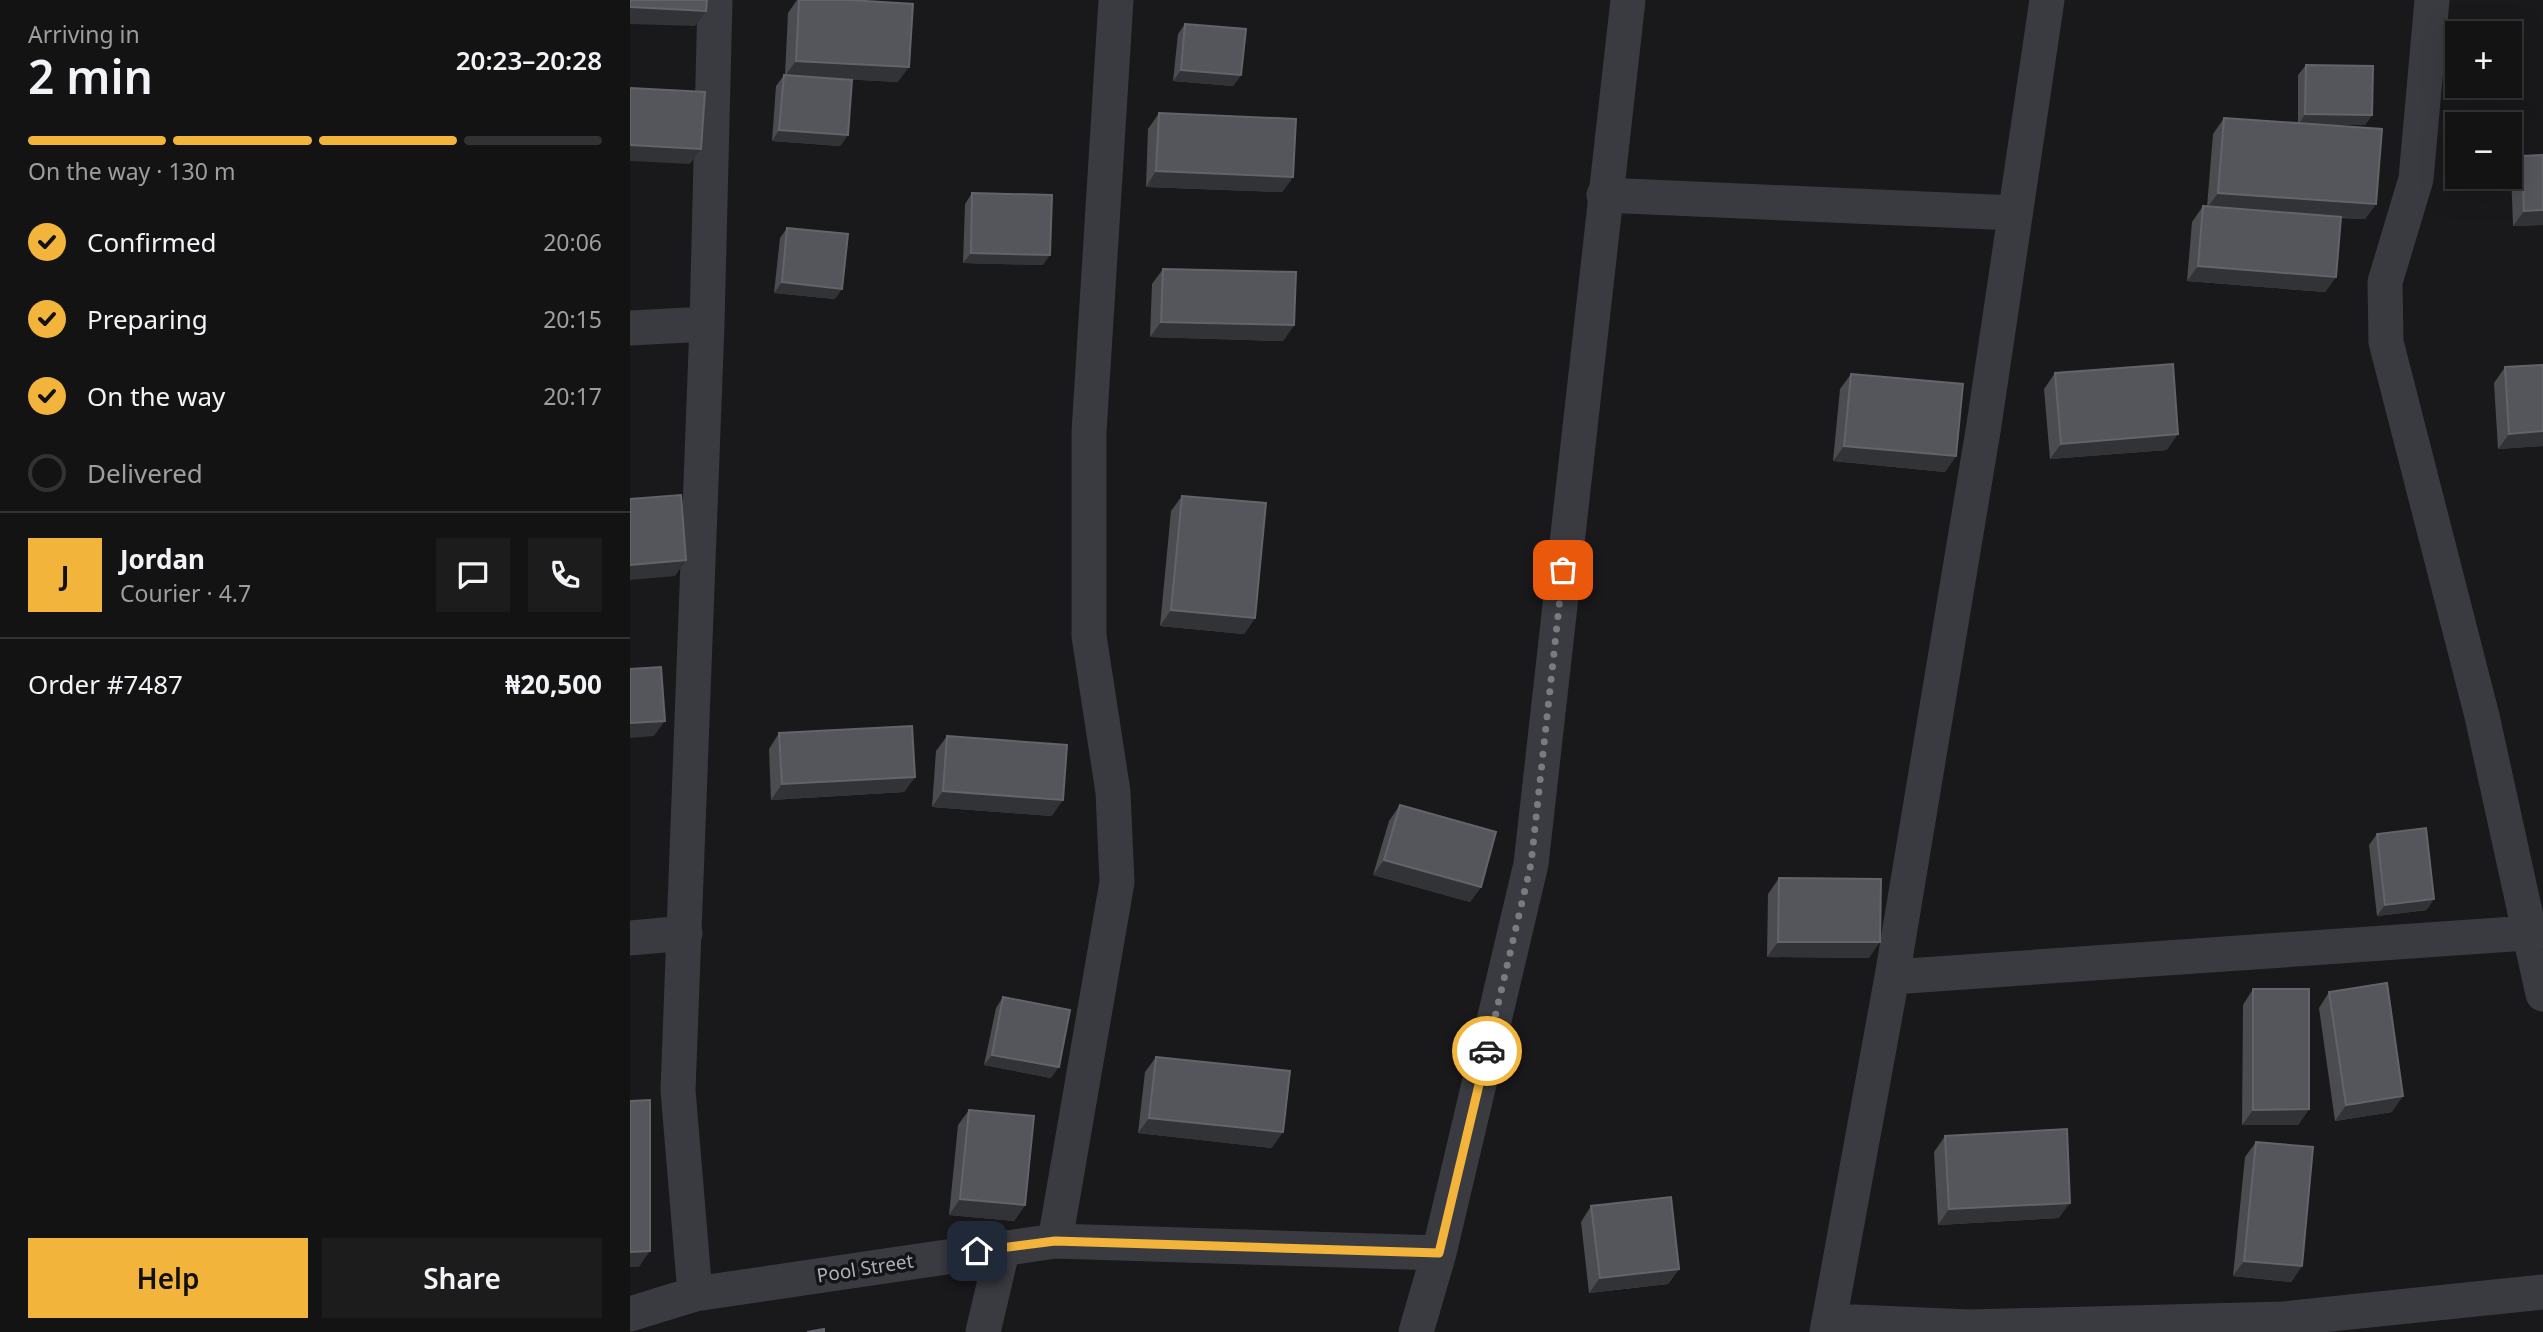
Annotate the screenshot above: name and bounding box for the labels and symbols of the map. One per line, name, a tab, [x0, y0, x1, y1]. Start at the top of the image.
pin	[1533, 540, 1593, 600]
courier	[1452, 1016, 1522, 1086]
pin	[947, 1221, 1007, 1281]
street label: Pool Street	[815, 1248, 915, 1288]

